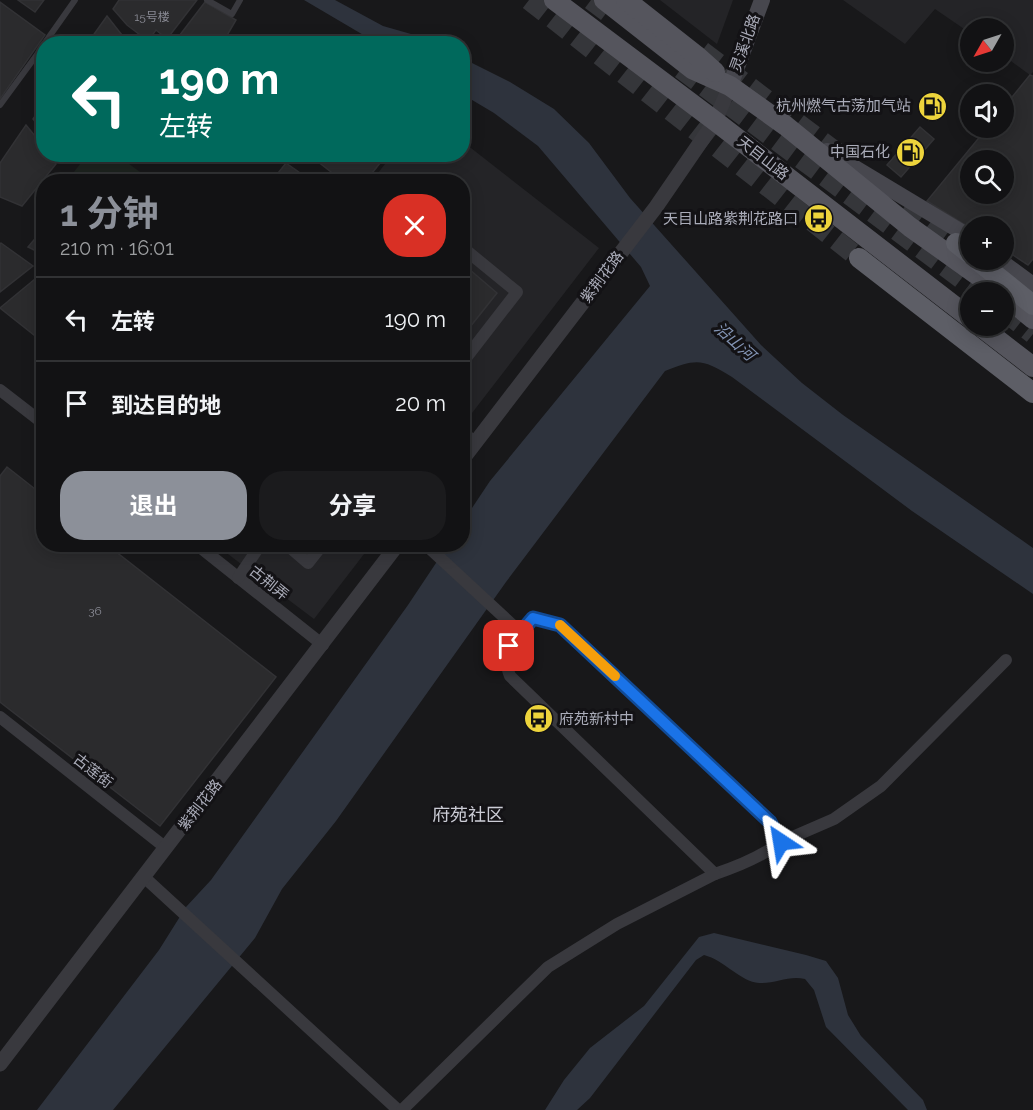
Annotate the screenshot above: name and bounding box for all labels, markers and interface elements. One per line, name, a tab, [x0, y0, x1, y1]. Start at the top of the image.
house number: 15号楼	[134, 10, 170, 24]
street label: 灵溪北路	[726, 12, 764, 74]
north arrow	[960, 18, 1014, 72]
map controls	[960, 18, 1014, 336]
text: 190 m	[159, 55, 279, 104]
icon: left	[60, 60, 138, 138]
button: sound	[960, 84, 1014, 138]
fuel station icon: 杭州燃气古荡加气站	[916, 90, 948, 122]
place label: 杭州燃气古荡加气站	[776, 97, 911, 115]
text: 左转	[159, 111, 213, 142]
street label: 天目山路	[734, 132, 792, 184]
fuel station icon: 中国石化	[895, 136, 927, 168]
place label: 中国石化	[830, 143, 890, 161]
button: search	[960, 150, 1014, 204]
text: 1 分钟	[60, 192, 158, 234]
button: close	[383, 194, 446, 257]
bus stop icon: 天目山路紫荆花路口	[803, 203, 835, 235]
place label: 天目山路紫荆花路口	[663, 210, 798, 228]
button: +	[960, 216, 1014, 270]
text: 210 m · 16:01	[60, 236, 174, 260]
street label: 紫荆花路	[577, 248, 627, 306]
button: −	[960, 282, 1014, 336]
icon: left	[60, 303, 93, 336]
text: 190 m	[384, 306, 446, 332]
text: 左转	[111, 308, 155, 334]
water label: 沿山河	[710, 318, 761, 366]
icon: arrive	[60, 387, 93, 420]
text: 20 m	[395, 390, 446, 416]
text: 到达目的地	[111, 392, 221, 418]
button: 退出	[60, 471, 247, 540]
button: 分享	[259, 471, 446, 540]
street label: 古荆弄	[246, 562, 292, 604]
house number: 36	[88, 604, 102, 618]
pin	[483, 620, 534, 671]
icon: arrive	[492, 629, 525, 662]
bus stop icon: 府苑新村中	[522, 703, 554, 735]
place label: 府苑新村中	[559, 710, 634, 728]
street label: 古莲街	[70, 750, 116, 792]
street label: 紫荆花路	[174, 776, 226, 834]
district label: 府苑社区	[432, 804, 504, 825]
position arrow	[749, 810, 813, 874]

